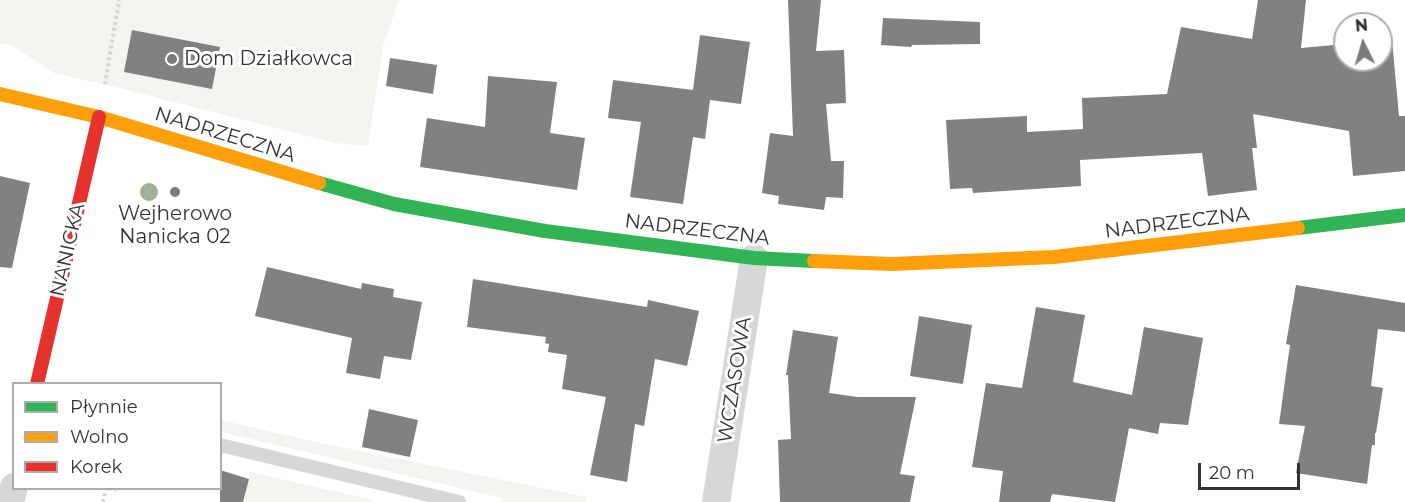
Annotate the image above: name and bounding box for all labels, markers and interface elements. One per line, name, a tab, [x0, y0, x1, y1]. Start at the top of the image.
north arrow	[1333, 12, 1393, 72]
text: N	[1354, 16, 1369, 36]
place label: Dom Działkowca	[184, 47, 353, 71]
marker: Dom Działkowca	[165, 52, 179, 66]
street label: NADRZECZNA	[152, 102, 298, 168]
marker: Wejherowo Nanicka 02	[168, 185, 182, 199]
street label: NANICKA	[46, 201, 90, 299]
place label: Wejherowo Nanicka 02	[118, 202, 232, 249]
street label: NADRZECZNA	[1103, 202, 1251, 244]
street label: NADRZECZNA	[623, 209, 771, 251]
street label: WCZASOWA	[713, 315, 757, 445]
legend	[12, 382, 222, 490]
text: Płynnie	[70, 396, 138, 418]
text: Wolno	[70, 426, 129, 448]
scale bar	[1201, 451, 1303, 489]
text: Korek	[70, 456, 122, 478]
text: 20 m	[1209, 462, 1255, 484]

